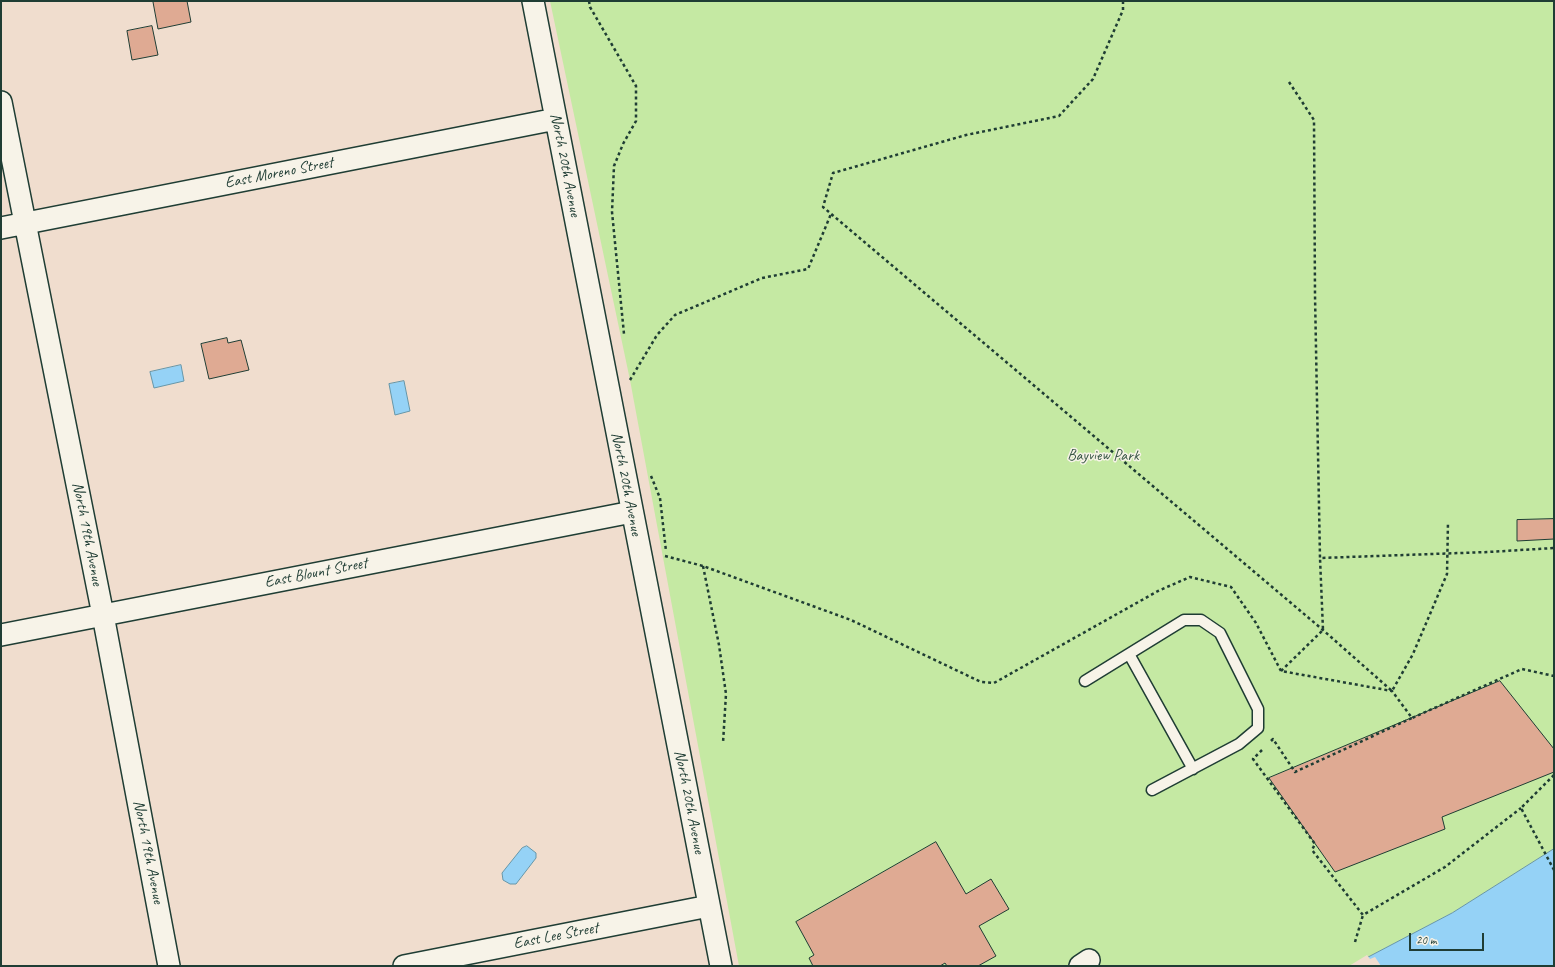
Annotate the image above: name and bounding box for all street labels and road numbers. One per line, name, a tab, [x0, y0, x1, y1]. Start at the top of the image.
street label: North 20th Avenue	[546, 112, 584, 218]
street label: East Moreno Street	[223, 153, 335, 193]
street label: North 20th Avenue	[607, 431, 645, 537]
street label: North 19th Avenue	[68, 481, 106, 587]
street label: East Blount Street	[263, 554, 369, 592]
street label: North 20th Avenue	[670, 749, 708, 855]
street label: North 19th Avenue	[129, 799, 167, 905]
street label: East Lee Street	[512, 918, 600, 954]

